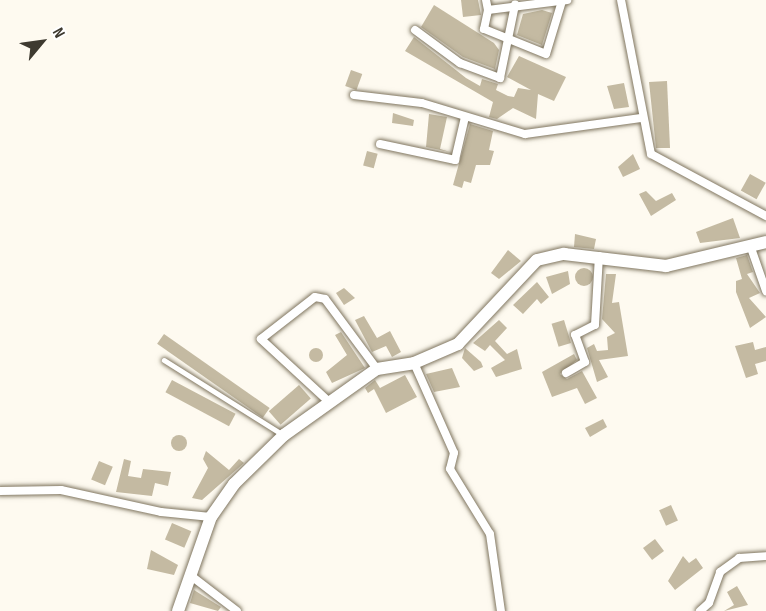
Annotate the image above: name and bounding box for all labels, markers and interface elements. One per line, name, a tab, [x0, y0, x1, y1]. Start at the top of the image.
north arrow	[12, 12, 72, 72]
text: N	[48, 25, 69, 41]

